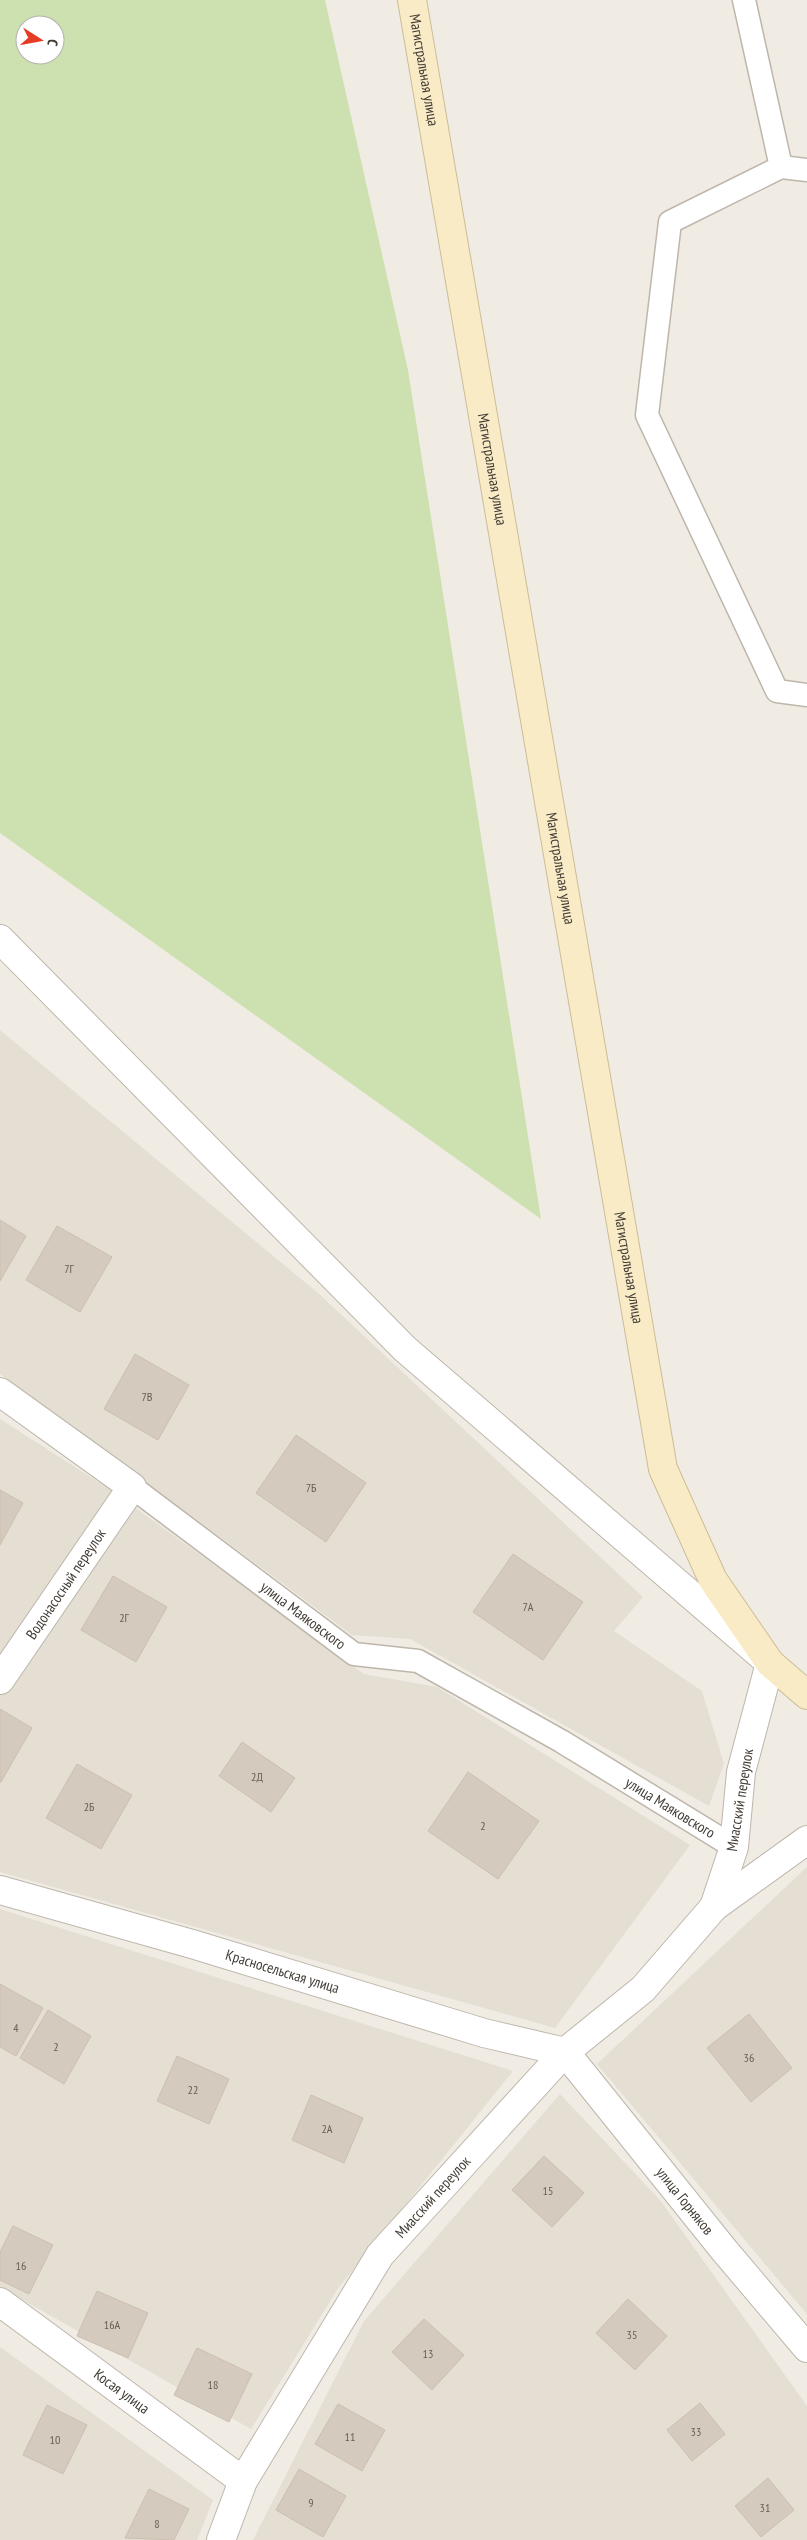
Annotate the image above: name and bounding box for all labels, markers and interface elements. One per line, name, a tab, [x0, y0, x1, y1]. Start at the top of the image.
street label: Магистральная улица	[406, 13, 443, 127]
north arrow	[15, 15, 65, 65]
text: С	[43, 38, 62, 48]
street label: Магистральная улица	[474, 412, 512, 527]
street label: Магистральная улица	[542, 811, 580, 926]
street label: Магистральная улица	[610, 1210, 648, 1325]
house number: 7Г	[64, 1261, 75, 1276]
house number: 7В	[141, 1389, 153, 1404]
house number: 7Б	[306, 1480, 316, 1495]
street label: Водонасосный переулок	[22, 1525, 110, 1643]
street label: улица Маяковского	[257, 1577, 350, 1653]
house number: 7А	[522, 1599, 534, 1614]
house number: 2Г	[119, 1610, 130, 1625]
street label: Миасский переулок	[722, 1747, 757, 1853]
house number: 2Д	[251, 1769, 263, 1784]
street label: улица Маяковского	[622, 1773, 719, 1842]
house number: 2Б	[84, 1799, 94, 1814]
house number: 2	[480, 1818, 486, 1833]
street label: Красносельская улица	[223, 1945, 342, 1997]
house number: 4	[13, 2020, 19, 2035]
house number: 2	[53, 2039, 59, 2054]
house number: 36	[744, 2050, 754, 2065]
house number: 22	[188, 2082, 198, 2097]
house number: 2А	[321, 2121, 333, 2136]
street label: Миасский переулок	[391, 2152, 475, 2242]
street label: улица Горняков	[652, 2163, 718, 2238]
house number: 15	[543, 2183, 553, 2198]
house number: 16	[16, 2258, 26, 2273]
house number: 16А	[104, 2317, 121, 2332]
house number: 35	[627, 2327, 637, 2342]
house number: 13	[423, 2346, 433, 2361]
street label: Косая улица	[90, 2364, 153, 2418]
house number: 18	[208, 2377, 218, 2392]
house number: 33	[691, 2424, 701, 2439]
house number: 11	[345, 2429, 355, 2444]
house number: 10	[50, 2432, 60, 2447]
house number: 9	[308, 2495, 314, 2510]
house number: 31	[760, 2500, 770, 2515]
house number: 8	[154, 2516, 160, 2531]

